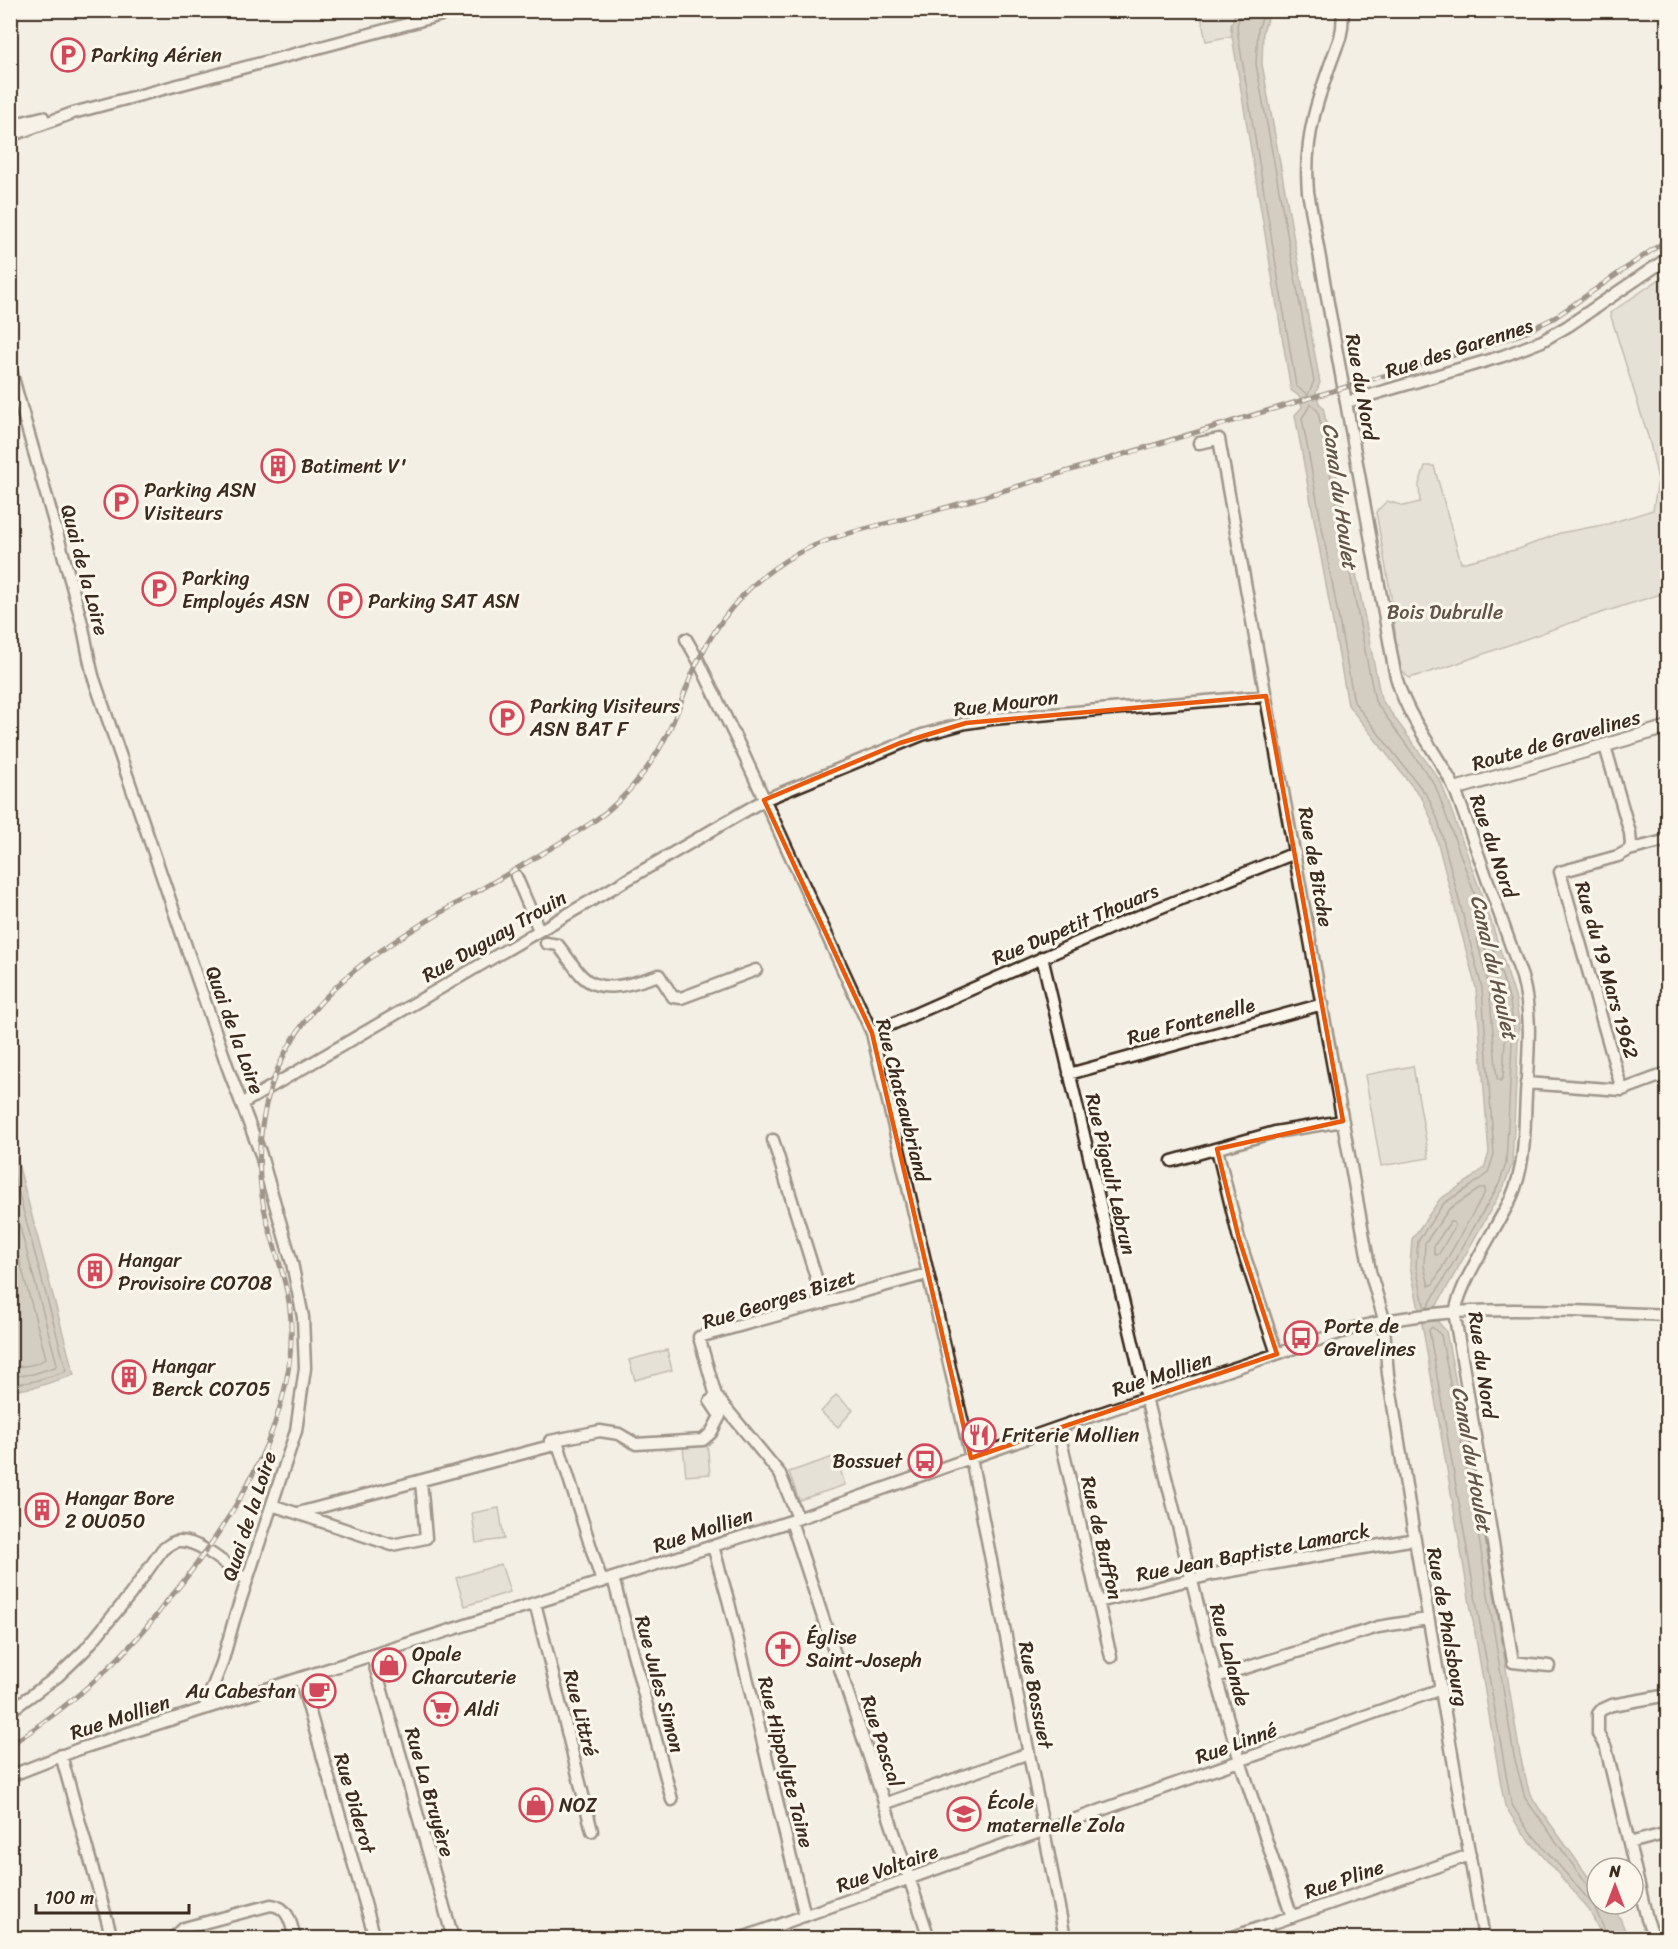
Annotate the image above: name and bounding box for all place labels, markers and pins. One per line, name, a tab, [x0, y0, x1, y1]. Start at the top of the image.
parking icon: Parking Aérien	[50, 37, 86, 73]
place label: Parking Aérien	[91, 38, 222, 73]
building icon: Batiment V'	[260, 448, 296, 484]
place label: Batiment V'	[301, 449, 407, 484]
place label: Parking ASN Visiteurs	[144, 473, 256, 531]
parking icon: Parking ASN Visiteurs	[103, 484, 139, 520]
place label: Parking Employés ASN	[182, 561, 310, 619]
parking icon: Parking Employés ASN	[141, 571, 177, 607]
parking icon: Parking SAT ASN	[327, 583, 363, 619]
place label: Parking SAT ASN	[368, 584, 520, 619]
place label: Parking Visiteurs ASN BAT F	[529, 689, 681, 747]
parking icon: Parking Visiteurs ASN BAT F	[489, 700, 525, 736]
place label: Hangar Provisoire CO708	[118, 1243, 272, 1301]
building icon: Hangar Provisoire CO708	[77, 1253, 113, 1289]
place label: Porte de Gravelines	[1324, 1309, 1417, 1367]
bus stop icon: Porte de Gravelines	[1283, 1320, 1319, 1356]
place label: Hangar Berck CO705	[152, 1349, 271, 1407]
building icon: Hangar Berck CO705	[111, 1359, 147, 1395]
restaurant icon: Friterie Mollien	[961, 1417, 997, 1453]
place label: Friterie Mollien	[1002, 1418, 1140, 1453]
bus stop icon: Bossuet	[907, 1443, 943, 1479]
place label: Bossuet	[832, 1444, 903, 1479]
place label: Hangar Bore 2 OU050	[65, 1481, 175, 1539]
building icon: Hangar Bore 2 OU050	[24, 1492, 60, 1528]
place label: Église Saint-Joseph	[806, 1620, 922, 1678]
church icon: Église Saint-Joseph	[765, 1631, 801, 1667]
place label: Opale Charcuterie	[412, 1637, 516, 1695]
shop icon: Opale Charcuterie	[371, 1647, 407, 1683]
cafe icon: Au Cabestan	[301, 1673, 337, 1709]
place label: Au Cabestan	[185, 1674, 296, 1709]
supermarket icon: Aldi	[423, 1691, 459, 1727]
place label: Aldi	[463, 1692, 500, 1727]
place label: École maternelle Zola	[987, 1785, 1125, 1843]
shop icon: NOZ	[518, 1787, 554, 1823]
place label: NOZ	[559, 1788, 598, 1823]
school or university icon: École maternelle Zola	[946, 1796, 982, 1832]

